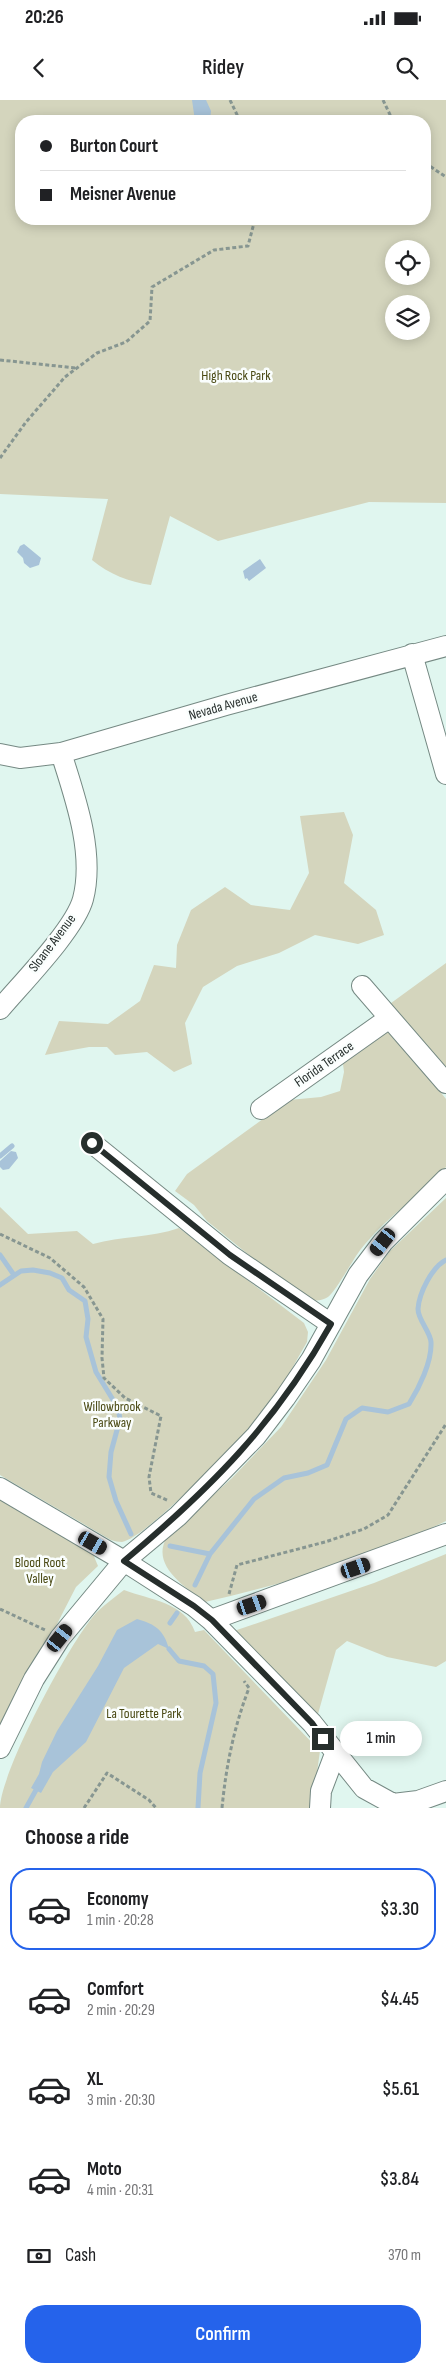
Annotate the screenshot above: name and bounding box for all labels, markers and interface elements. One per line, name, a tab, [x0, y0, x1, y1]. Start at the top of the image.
text: 20:26	[25, 6, 64, 29]
icon: back	[25, 54, 53, 82]
text: Ridey	[202, 54, 244, 81]
icon: search	[393, 54, 421, 82]
text: Burton Court	[70, 135, 158, 158]
text: Meisner Avenue	[70, 183, 176, 206]
map controls	[385, 240, 430, 340]
button: locate	[385, 240, 430, 285]
button: layers	[385, 295, 430, 340]
park label: High Rock Park	[201, 367, 271, 384]
street label: Nevada Avenue	[187, 688, 259, 724]
street label: Sloane Avenue	[25, 911, 79, 975]
street label: Florida Terrace	[291, 1037, 357, 1091]
route start	[81, 1132, 103, 1154]
car	[367, 1226, 398, 1258]
park label: Willowbrook Parkway	[83, 1398, 141, 1431]
car	[76, 1529, 109, 1557]
park label: Blood Root Valley	[15, 1554, 65, 1587]
car	[339, 1556, 372, 1580]
car	[235, 1593, 268, 1617]
car	[44, 1622, 75, 1654]
park label: La Tourette Park	[106, 1705, 182, 1722]
callout: 1 min	[340, 1722, 423, 1756]
route end	[312, 1728, 334, 1750]
text: 1 min	[366, 1729, 396, 1748]
text: Choose a ride	[25, 1824, 129, 1851]
icon: car	[27, 1887, 72, 1932]
text: Economy	[87, 1888, 149, 1911]
text: $3.30	[380, 1898, 419, 1921]
text: 1 min · 20:28	[87, 1911, 154, 1930]
icon: car	[27, 1977, 72, 2022]
text: Comfort	[87, 1978, 144, 2001]
text: $4.45	[380, 1988, 419, 2011]
text: 2 min · 20:29	[87, 2001, 155, 2020]
icon: car	[27, 2067, 72, 2112]
text: XL	[87, 2068, 103, 2091]
text: $5.61	[382, 2078, 419, 2101]
text: 3 min · 20:30	[87, 2091, 155, 2110]
icon: car	[27, 2157, 72, 2202]
text: Moto	[87, 2158, 122, 2181]
text: $3.84	[380, 2168, 419, 2191]
text: 4 min · 20:31	[87, 2181, 153, 2200]
icon: cash	[25, 2242, 53, 2270]
text: Cash	[65, 2244, 96, 2267]
text: 370 m	[388, 2246, 421, 2265]
button: Confirm	[25, 2305, 421, 2363]

